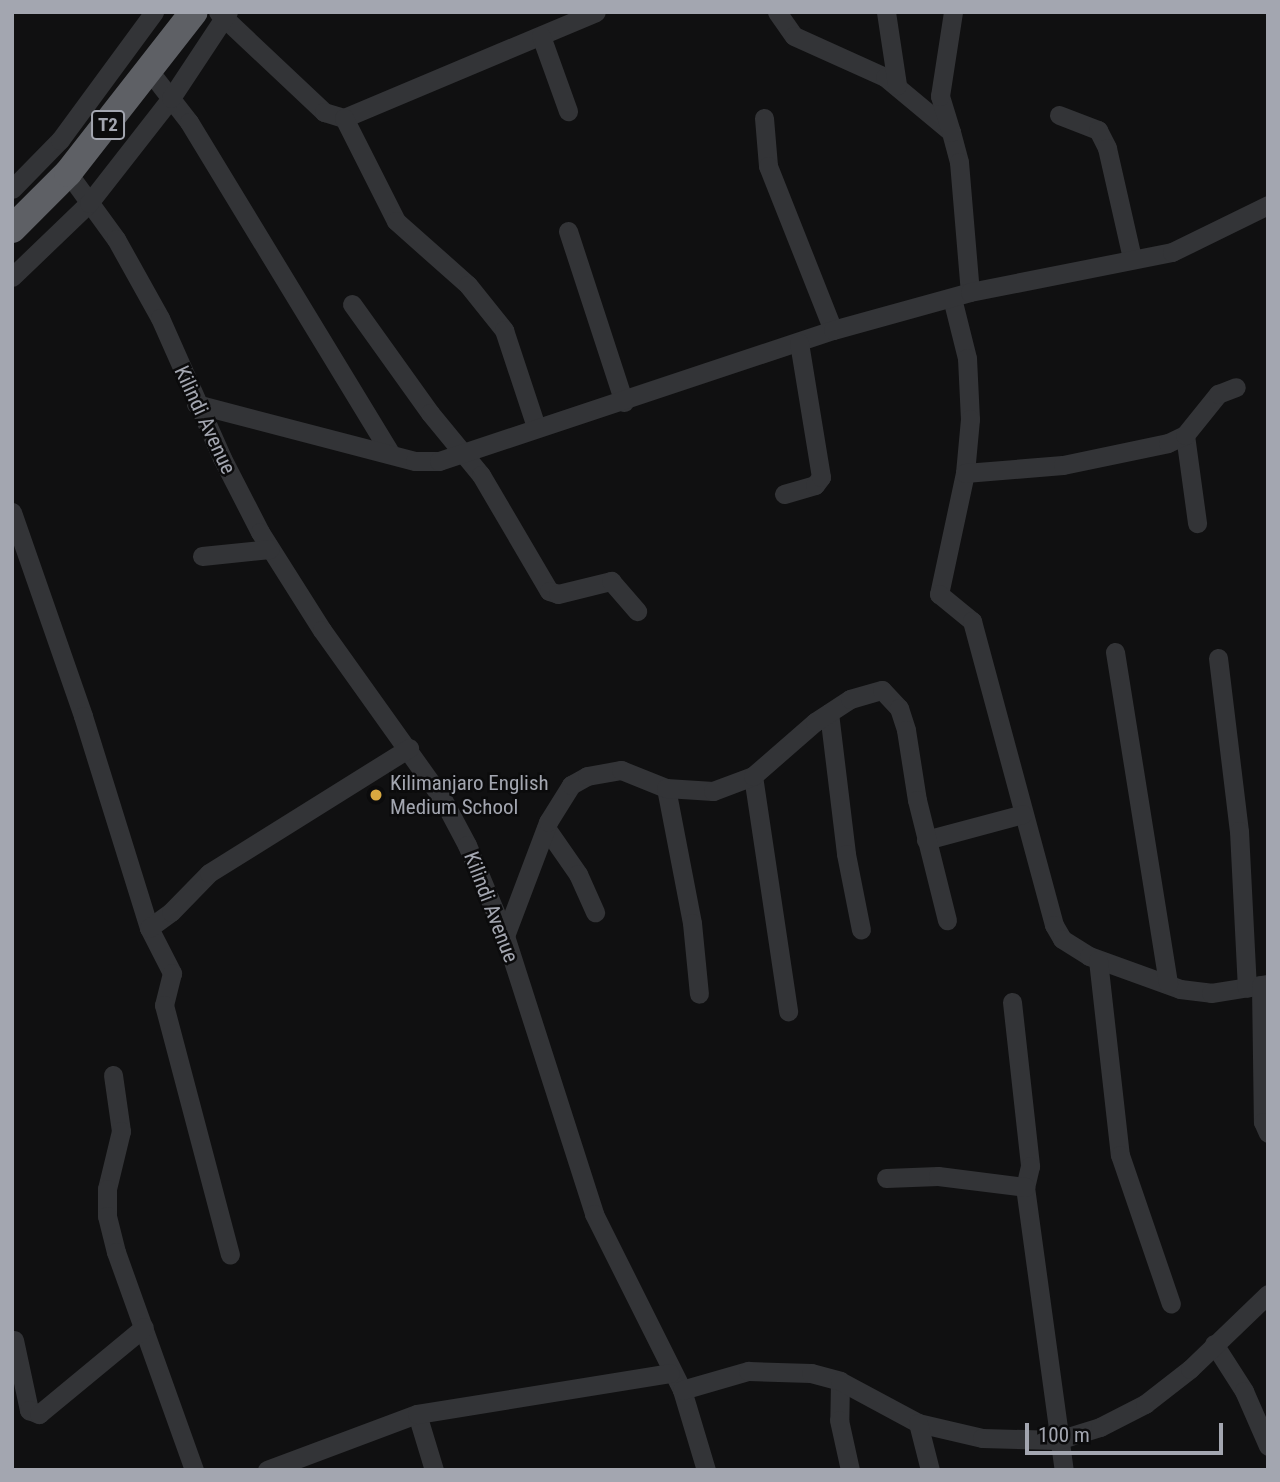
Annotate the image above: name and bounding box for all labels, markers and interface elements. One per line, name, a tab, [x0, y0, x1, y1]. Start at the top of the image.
road number: T2	[90, 110, 126, 140]
street label: Kilindi Avenue	[169, 362, 241, 478]
place label: Kilimanjaro English Medium School	[390, 770, 549, 820]
marker: Kilimanjaro English Medium School	[368, 787, 384, 803]
street label: Kilindi Avenue	[458, 848, 524, 966]
scale bar	[1028, 1408, 1226, 1452]
text: 100 m	[1038, 1423, 1090, 1447]

